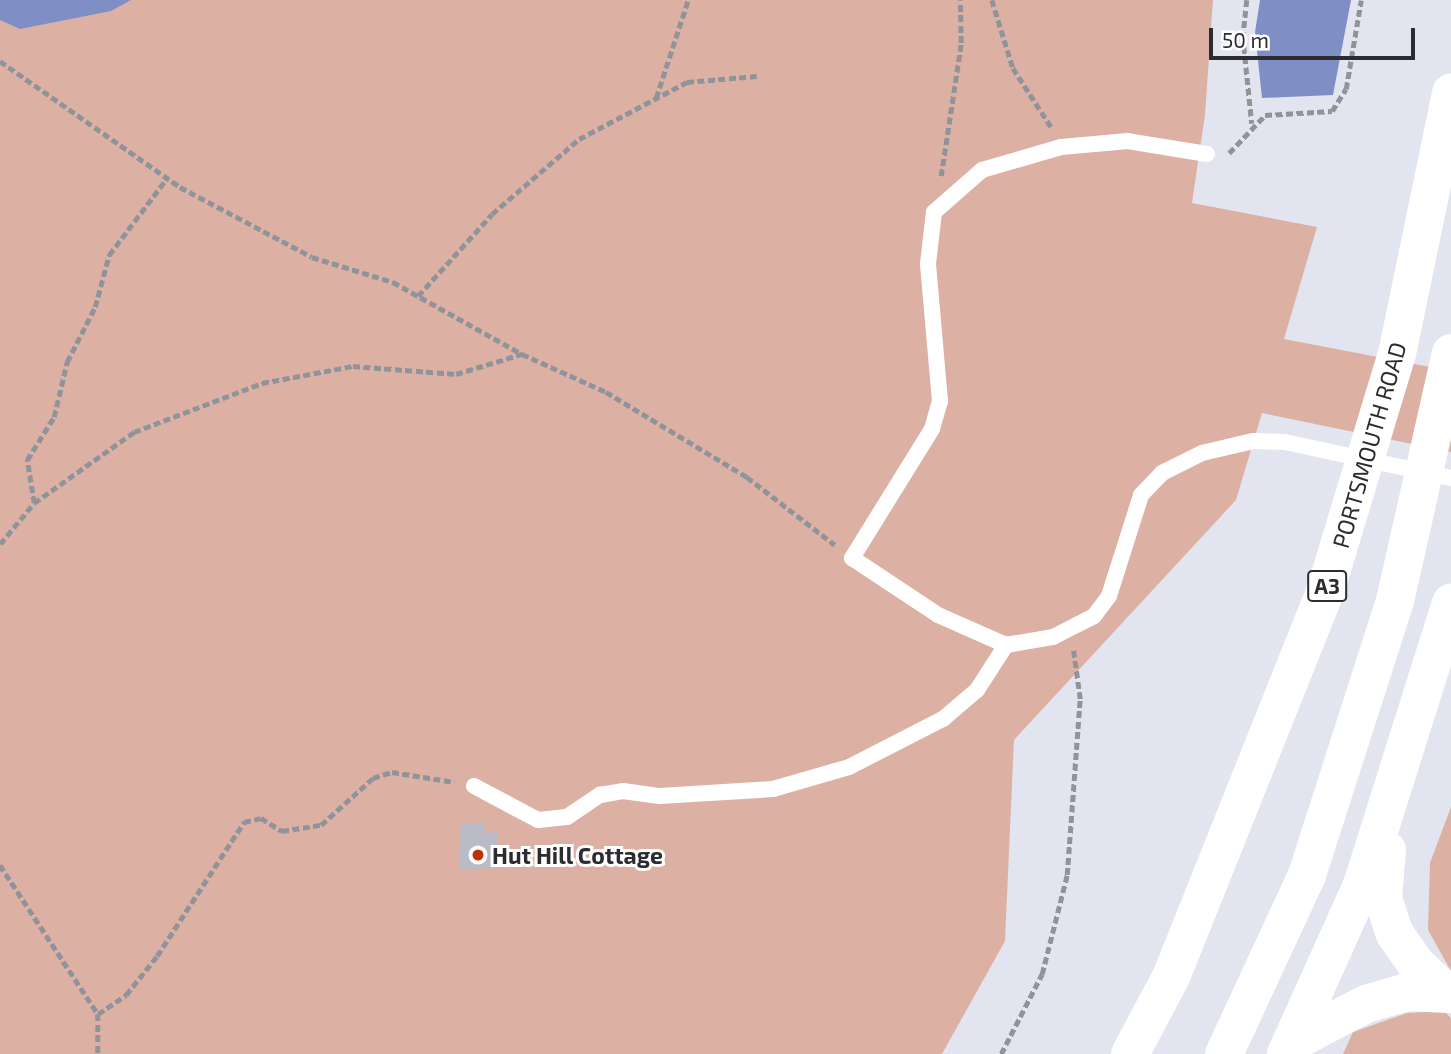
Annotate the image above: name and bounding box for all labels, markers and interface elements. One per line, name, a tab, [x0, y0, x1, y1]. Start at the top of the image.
scale bar	[1213, 14, 1420, 58]
text: 50 m	[1222, 27, 1269, 52]
street label: PORTSMOUTH ROAD	[1326, 339, 1412, 551]
road number: A3	[1306, 568, 1348, 604]
place label: Hut Hill Cottage	[492, 841, 663, 869]
marker: Hut Hill Cottage	[470, 847, 486, 863]

